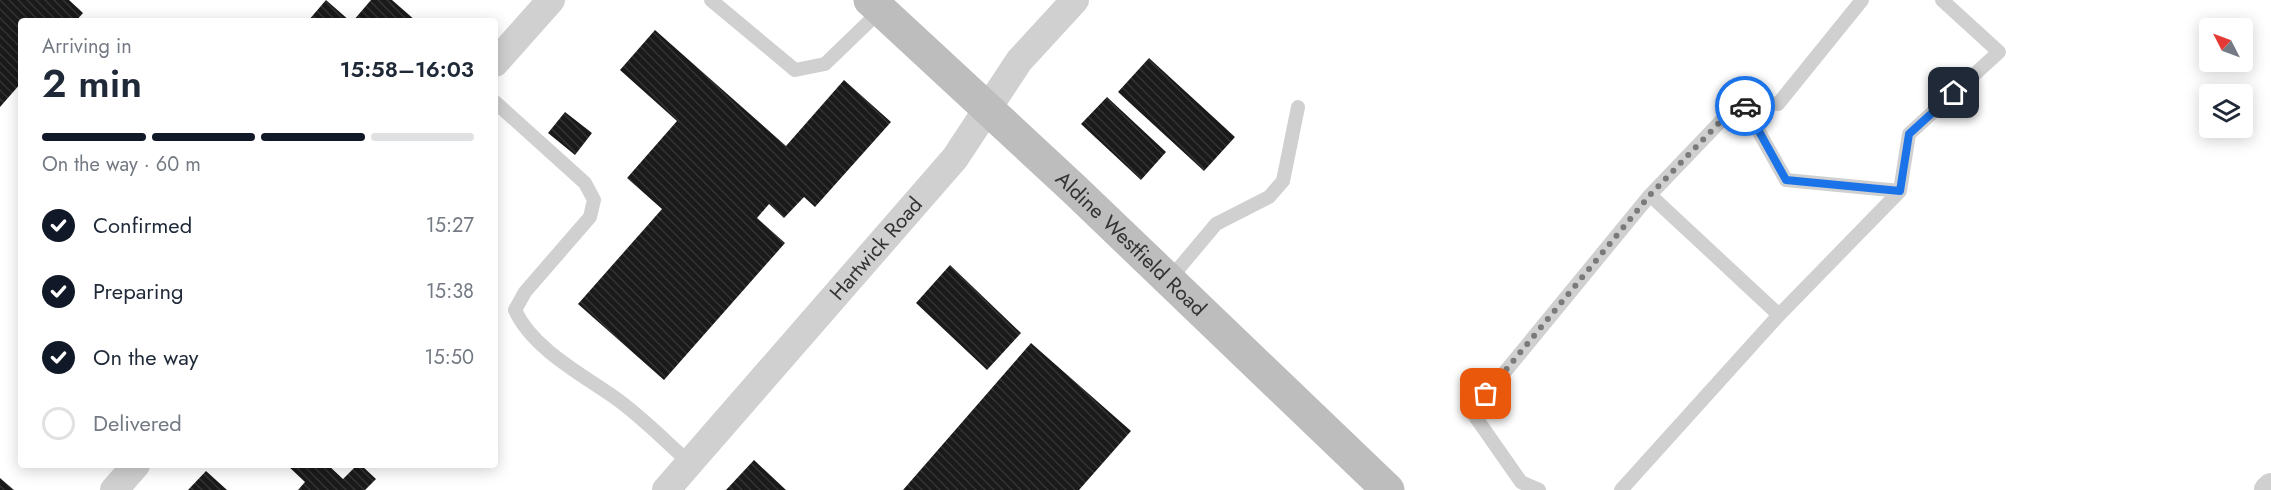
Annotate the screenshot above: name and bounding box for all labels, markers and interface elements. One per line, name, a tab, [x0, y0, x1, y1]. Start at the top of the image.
north arrow	[2199, 18, 2253, 72]
map controls	[2199, 18, 2253, 138]
text: Arriving in	[42, 32, 132, 61]
text: 15:58–16:03	[340, 53, 474, 85]
text: 2 min	[42, 55, 142, 112]
pin	[1928, 67, 1979, 118]
courier	[1715, 76, 1775, 136]
icon: home	[1937, 76, 1970, 109]
button: layers	[2199, 84, 2253, 138]
icon: car	[1729, 90, 1762, 123]
text: On the way · 60 m	[42, 150, 201, 179]
street label: Aldine Westfield Road	[1049, 164, 1213, 323]
street label: Hartwick Road	[823, 190, 929, 307]
icon: check	[42, 209, 75, 242]
text: Confirmed	[93, 209, 192, 241]
text: 15:27	[426, 211, 474, 240]
icon: check	[42, 275, 75, 308]
text: Preparing	[93, 275, 184, 307]
text: 15:38	[426, 277, 474, 306]
icon: check	[42, 341, 75, 374]
text: On the way	[93, 341, 198, 373]
text: 15:50	[424, 343, 474, 372]
pin	[1460, 368, 1511, 419]
icon: bag	[1469, 377, 1502, 410]
text: Delivered	[93, 407, 182, 439]

